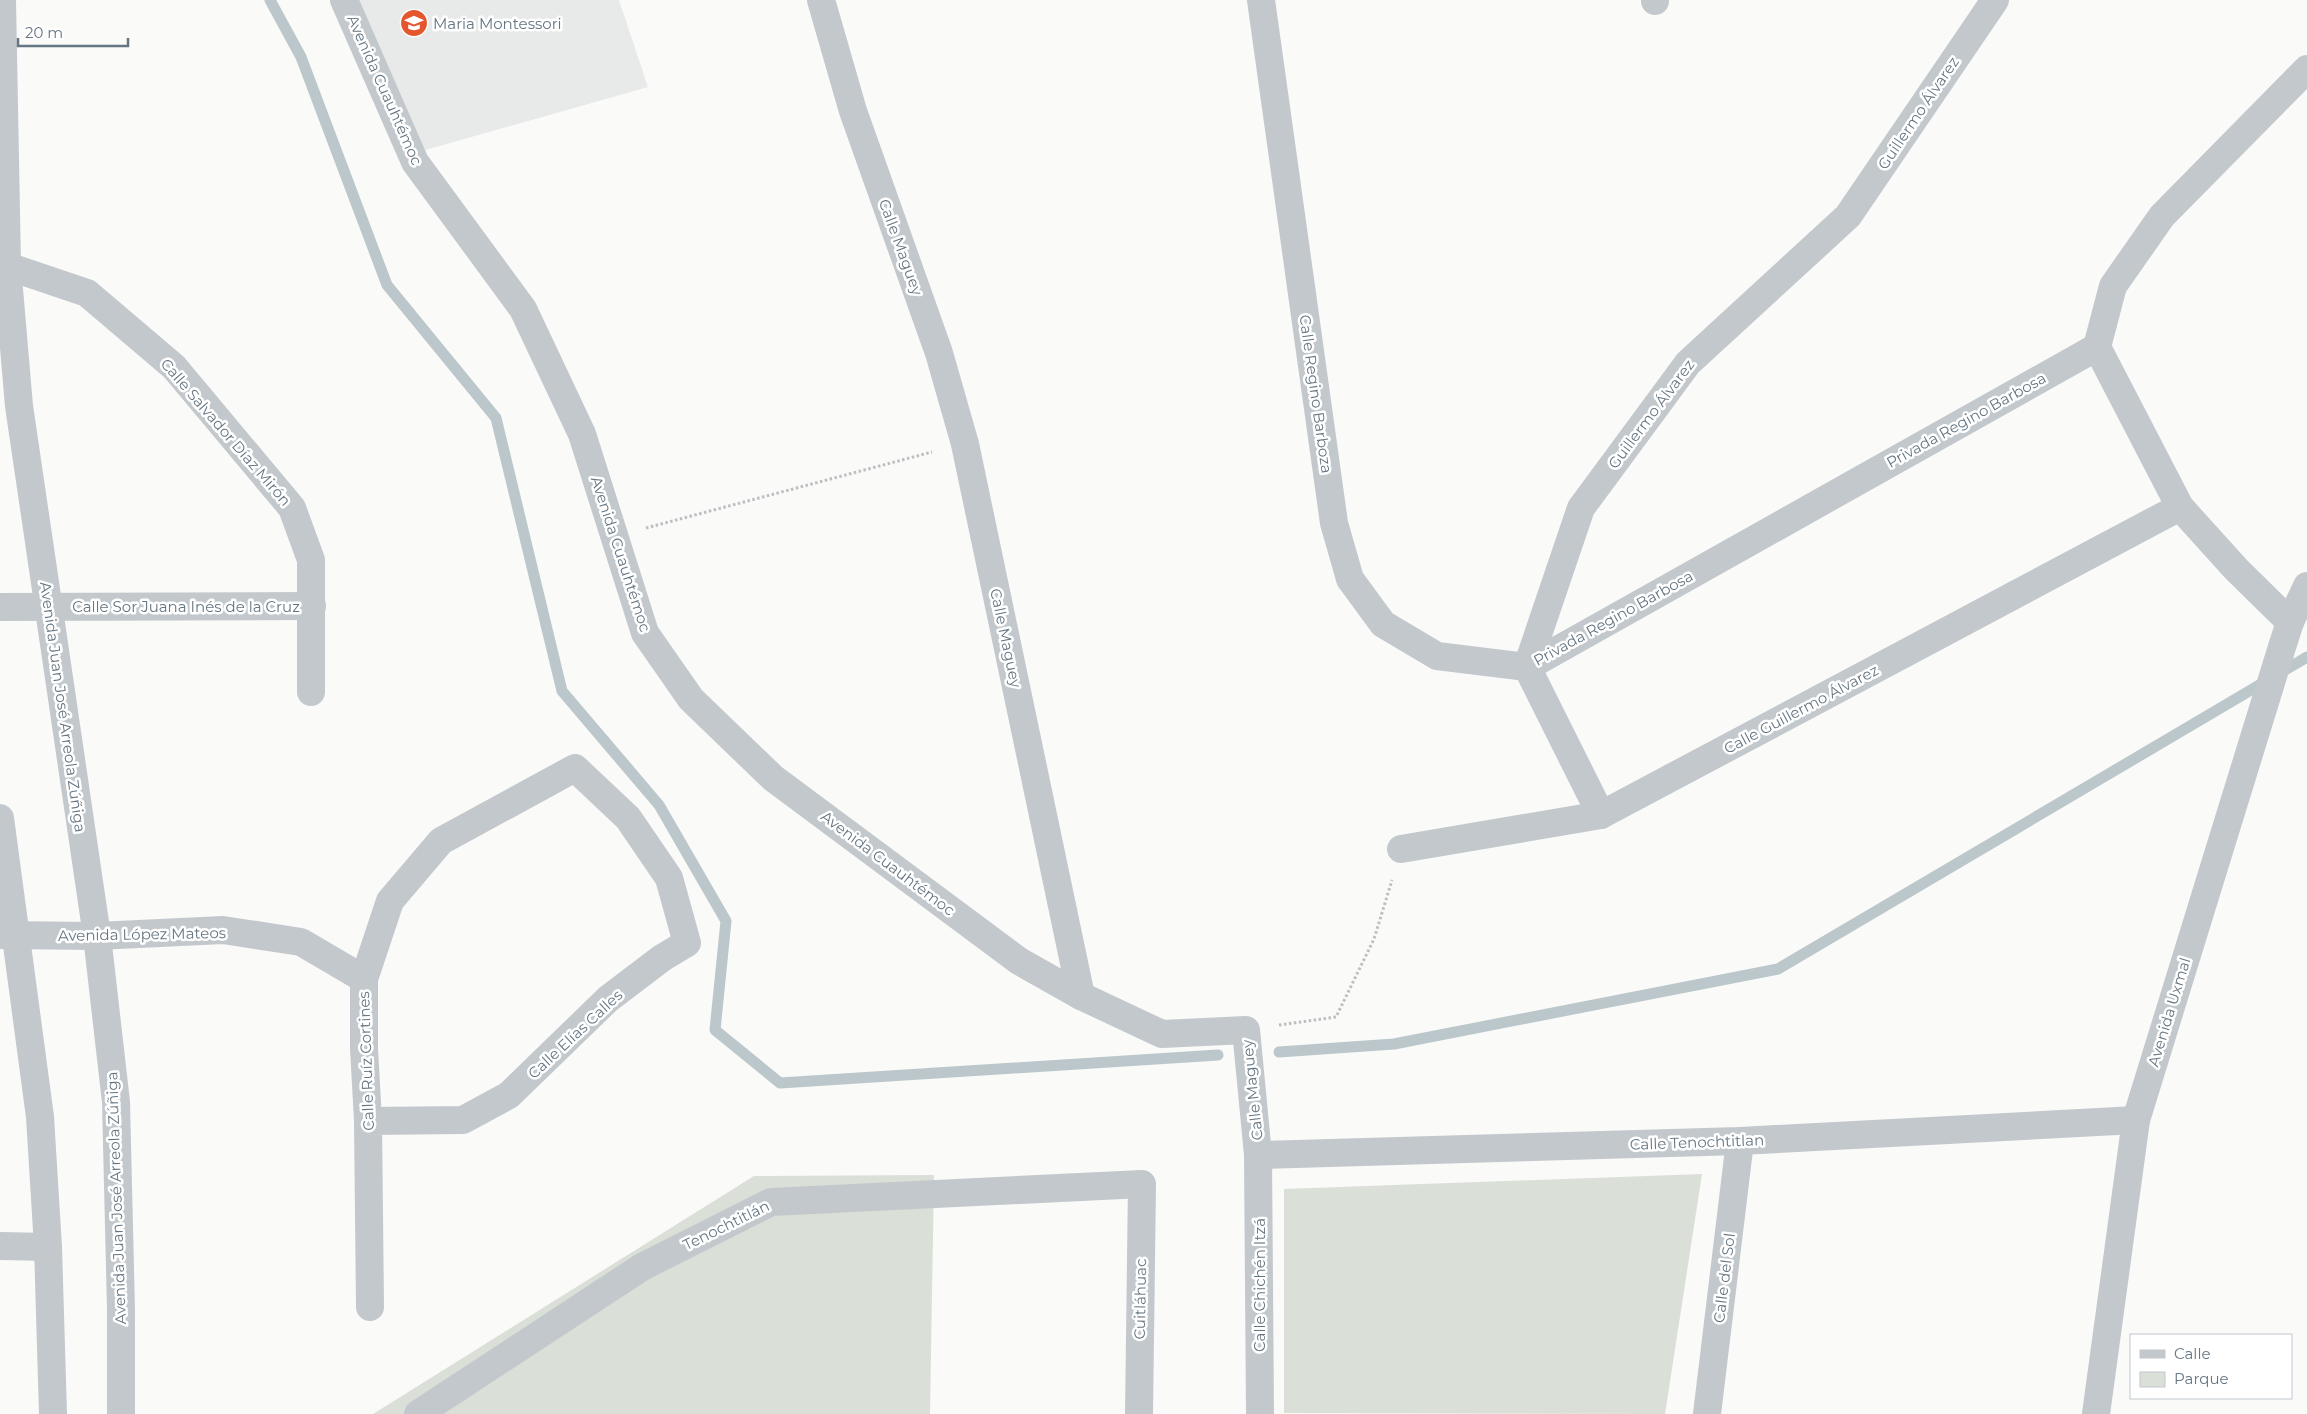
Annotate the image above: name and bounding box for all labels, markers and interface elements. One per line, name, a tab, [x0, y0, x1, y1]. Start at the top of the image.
school or university icon: Maria Montessori	[399, 8, 429, 38]
street label: Avenida Cuauhtémoc	[343, 12, 427, 168]
place label: Maria Montessori	[433, 14, 562, 33]
scale bar	[18, 15, 128, 47]
text: 20 m	[25, 23, 63, 42]
street label: Guillermo Álvarez	[1873, 53, 1963, 173]
street label: Calle Maguey	[875, 196, 928, 299]
street label: Calle Regino Barboza	[1295, 313, 1337, 475]
street label: Calle Salvador Díaz Mirón	[157, 354, 295, 510]
street label: Guillermo Álvarez	[1604, 355, 1698, 472]
street label: Privada Regino Barbosa	[1883, 368, 2049, 472]
street label: Avenida Cuauhtémoc	[587, 474, 655, 634]
street label: Privada Regino Barbosa	[1530, 566, 1696, 670]
street label: Avenida Juan José Arreola Zúñiga	[36, 580, 90, 834]
street label: Calle Maguey	[986, 587, 1026, 690]
street label: Calle Sor Juana Inés de la Cruz	[72, 597, 300, 616]
street label: Calle Guillermo Álvarez	[1720, 660, 1882, 758]
street label: Avenida Cuauhtémoc	[817, 806, 959, 920]
street label: Avenida López Mateos	[58, 923, 226, 945]
street label: Avenida Uxmal	[2143, 955, 2195, 1069]
street label: Calle Elías Calles	[524, 985, 626, 1083]
street label: Calle Ruíz Cortines	[354, 991, 378, 1131]
street label: Calle Maguey	[1237, 1038, 1267, 1141]
street label: Avenida Juan José Arreola Zúñiga	[102, 1071, 130, 1325]
street label: Calle Tenochtitlan	[1630, 1130, 1764, 1154]
street label: Tenochtitlán	[680, 1196, 772, 1254]
street label: Calle Chichén Itzá	[1250, 1218, 1269, 1352]
street label: Calle del Sol	[1709, 1232, 1739, 1324]
street label: Cuitláhuac	[1130, 1258, 1150, 1340]
legend	[2130, 1334, 2292, 1399]
text: Calle	[2174, 1344, 2211, 1363]
text: Parque	[2174, 1369, 2229, 1388]

